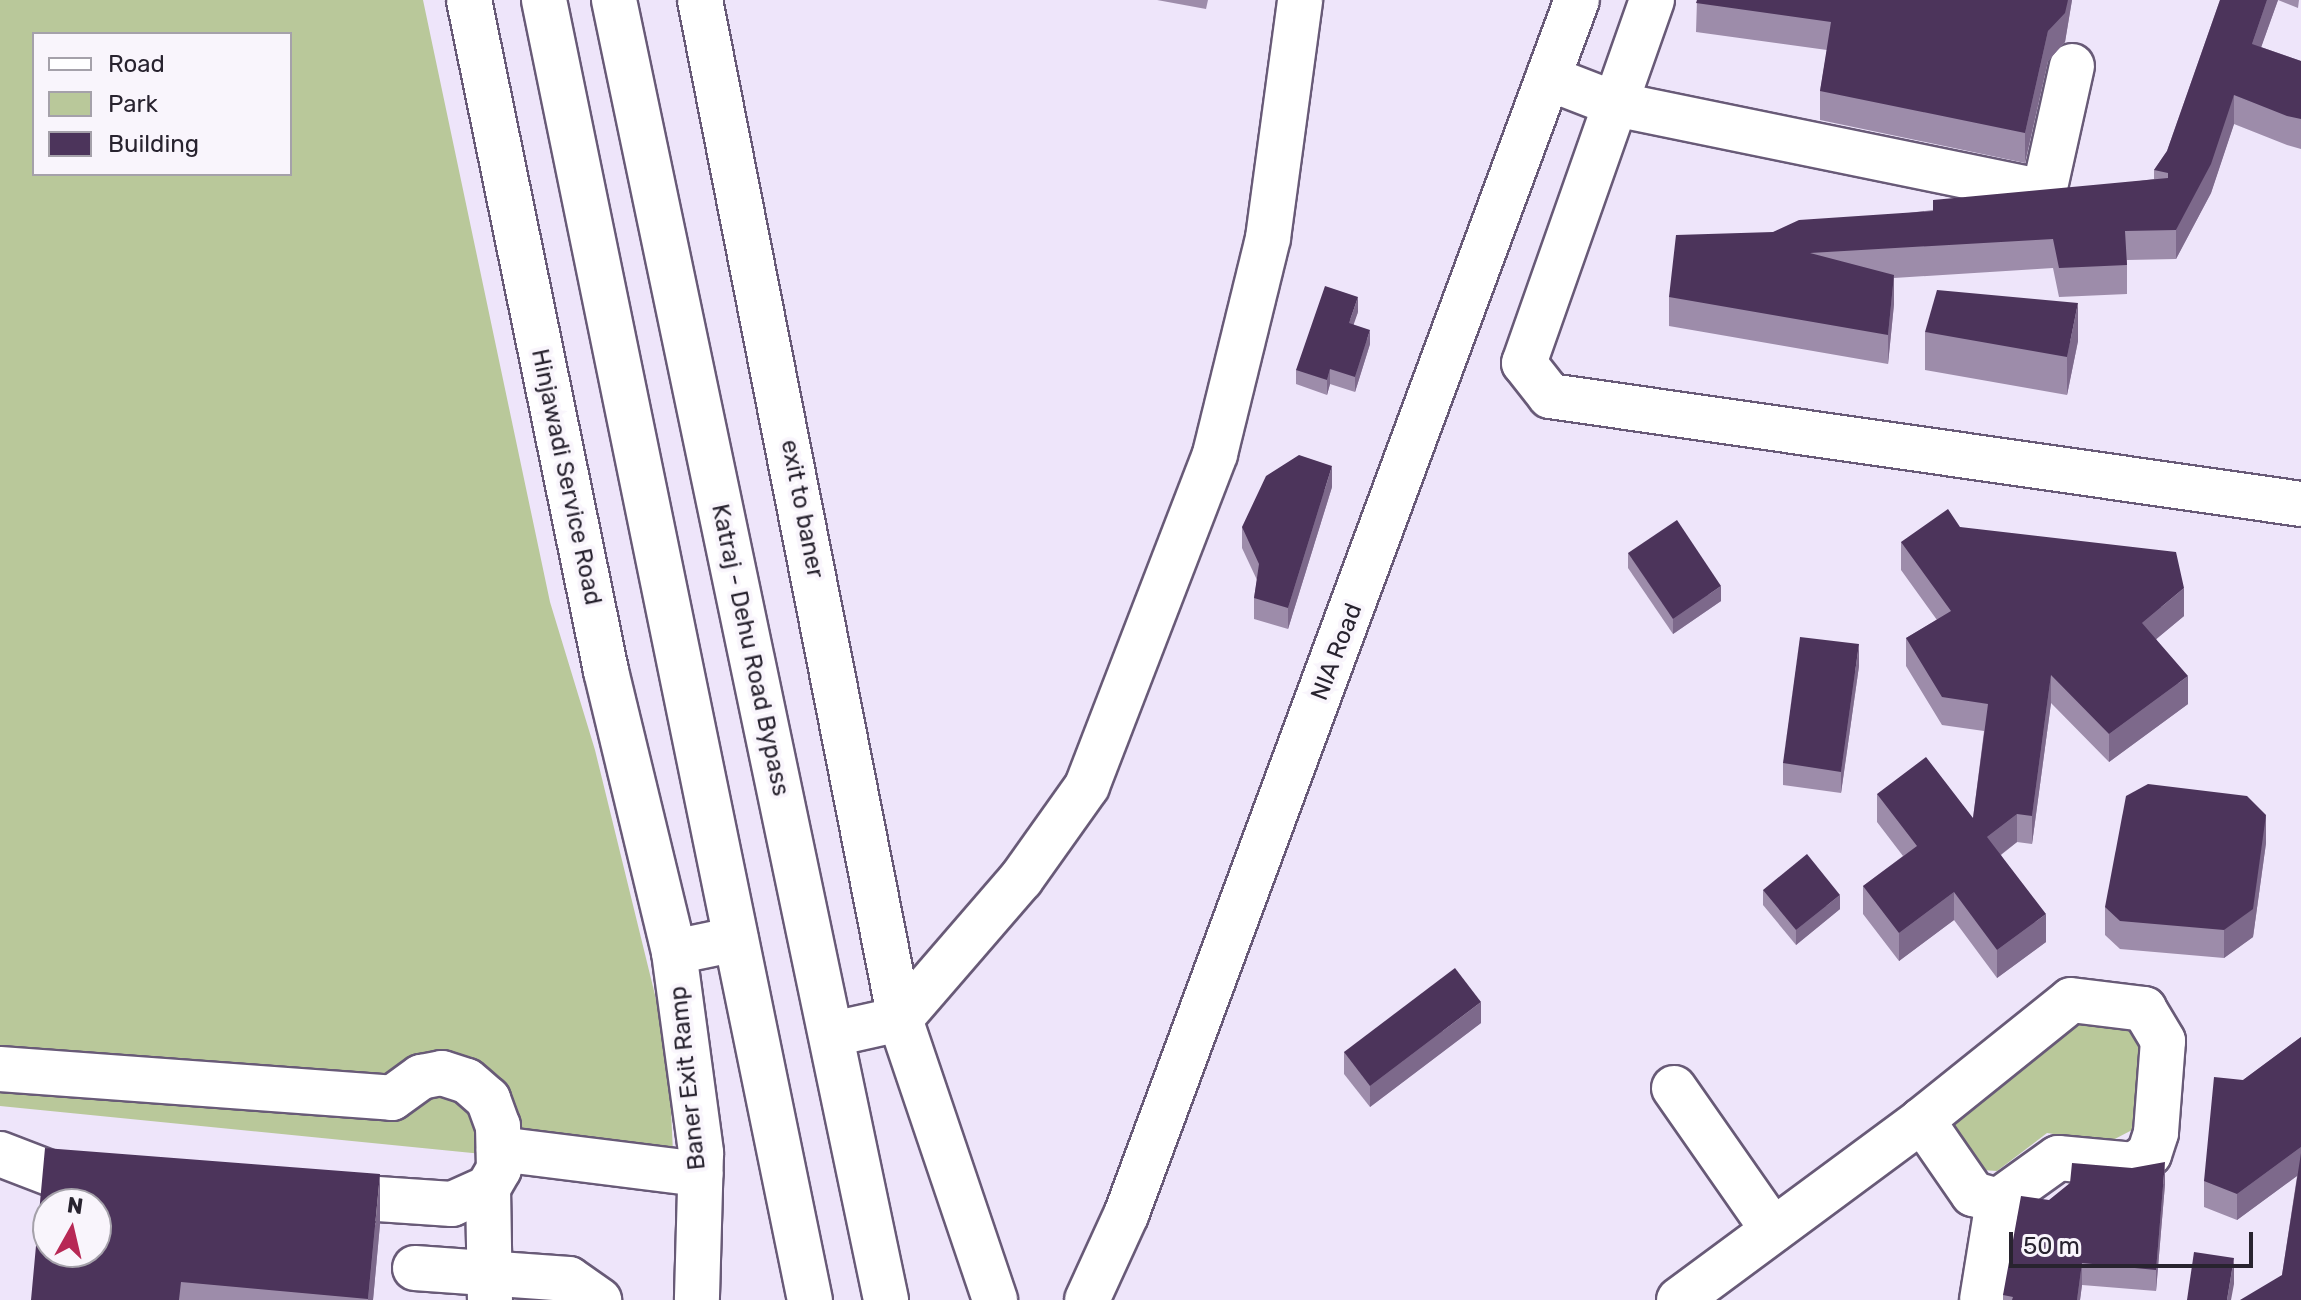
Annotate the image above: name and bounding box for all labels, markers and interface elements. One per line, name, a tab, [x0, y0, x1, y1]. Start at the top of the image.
legend	[32, 32, 292, 176]
text: Road	[108, 50, 165, 78]
text: Park	[108, 90, 158, 118]
text: Building	[108, 130, 199, 158]
street label: Hinjawadi Service Road	[525, 346, 607, 608]
street label: exit to baner	[774, 437, 830, 581]
street label: Katraj - Dehu Road Bypass	[705, 501, 795, 799]
street label: NIA Road	[1305, 599, 1369, 705]
street label: Baner Exit Ramp	[664, 984, 712, 1172]
north arrow	[32, 1188, 112, 1268]
text: N	[65, 1191, 85, 1220]
scale bar	[2013, 1216, 2257, 1266]
text: 50 m	[2023, 1232, 2080, 1260]

